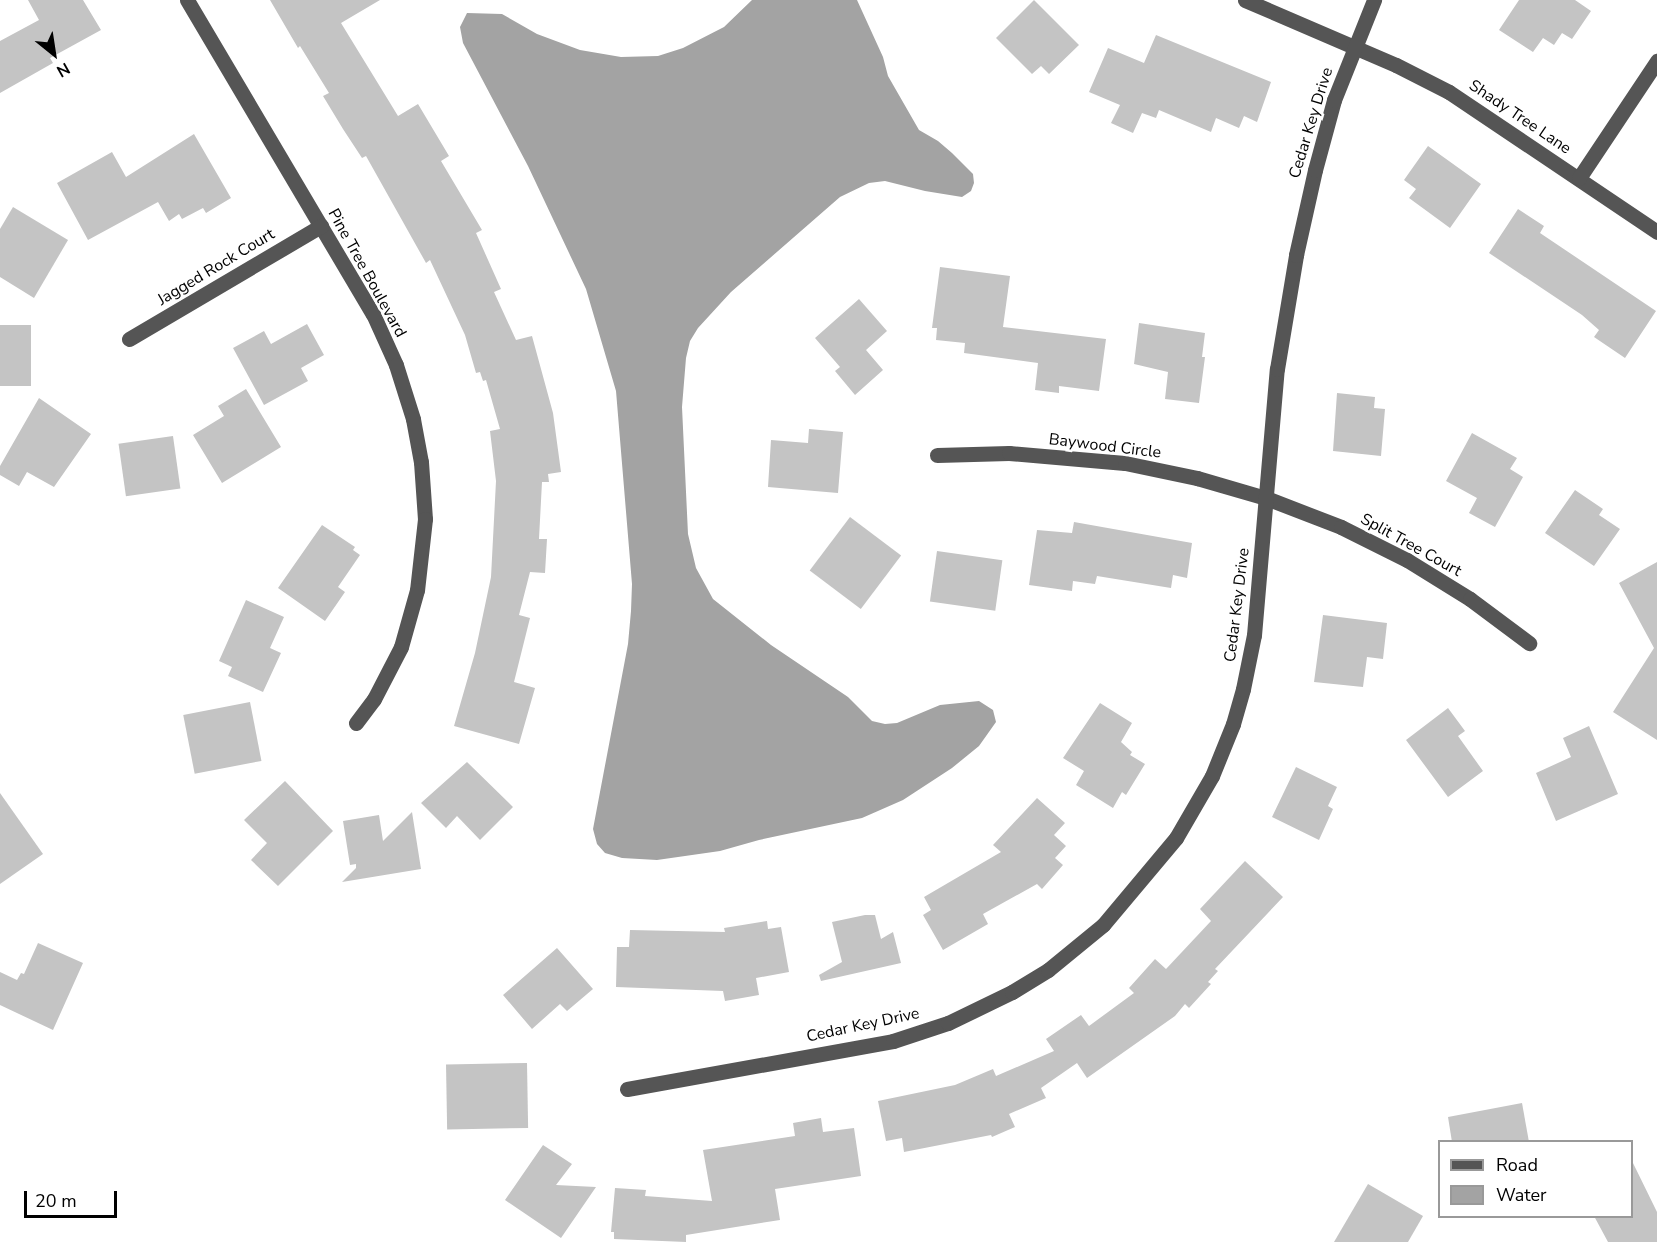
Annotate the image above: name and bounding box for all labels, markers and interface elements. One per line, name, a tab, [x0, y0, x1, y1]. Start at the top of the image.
north arrow	[24, 24, 84, 84]
text: N	[52, 57, 74, 82]
street label: Cedar Key Drive	[1285, 65, 1337, 181]
street label: Shady Tree Lane	[1465, 76, 1575, 158]
street label: Pine Tree Boulevard	[324, 205, 410, 341]
street label: Jagged Rock Court	[154, 224, 278, 310]
street label: Baywood Circle	[1048, 430, 1162, 462]
street label: Split Tree Court	[1357, 509, 1465, 581]
street label: Cedar Key Drive	[1220, 547, 1254, 663]
street label: Cedar Key Drive	[805, 1004, 921, 1046]
legend	[1438, 1140, 1633, 1218]
text: Road	[1496, 1153, 1538, 1177]
scale bar	[27, 1179, 120, 1217]
text: Water	[1496, 1183, 1547, 1207]
text: 20 m	[35, 1189, 77, 1213]

